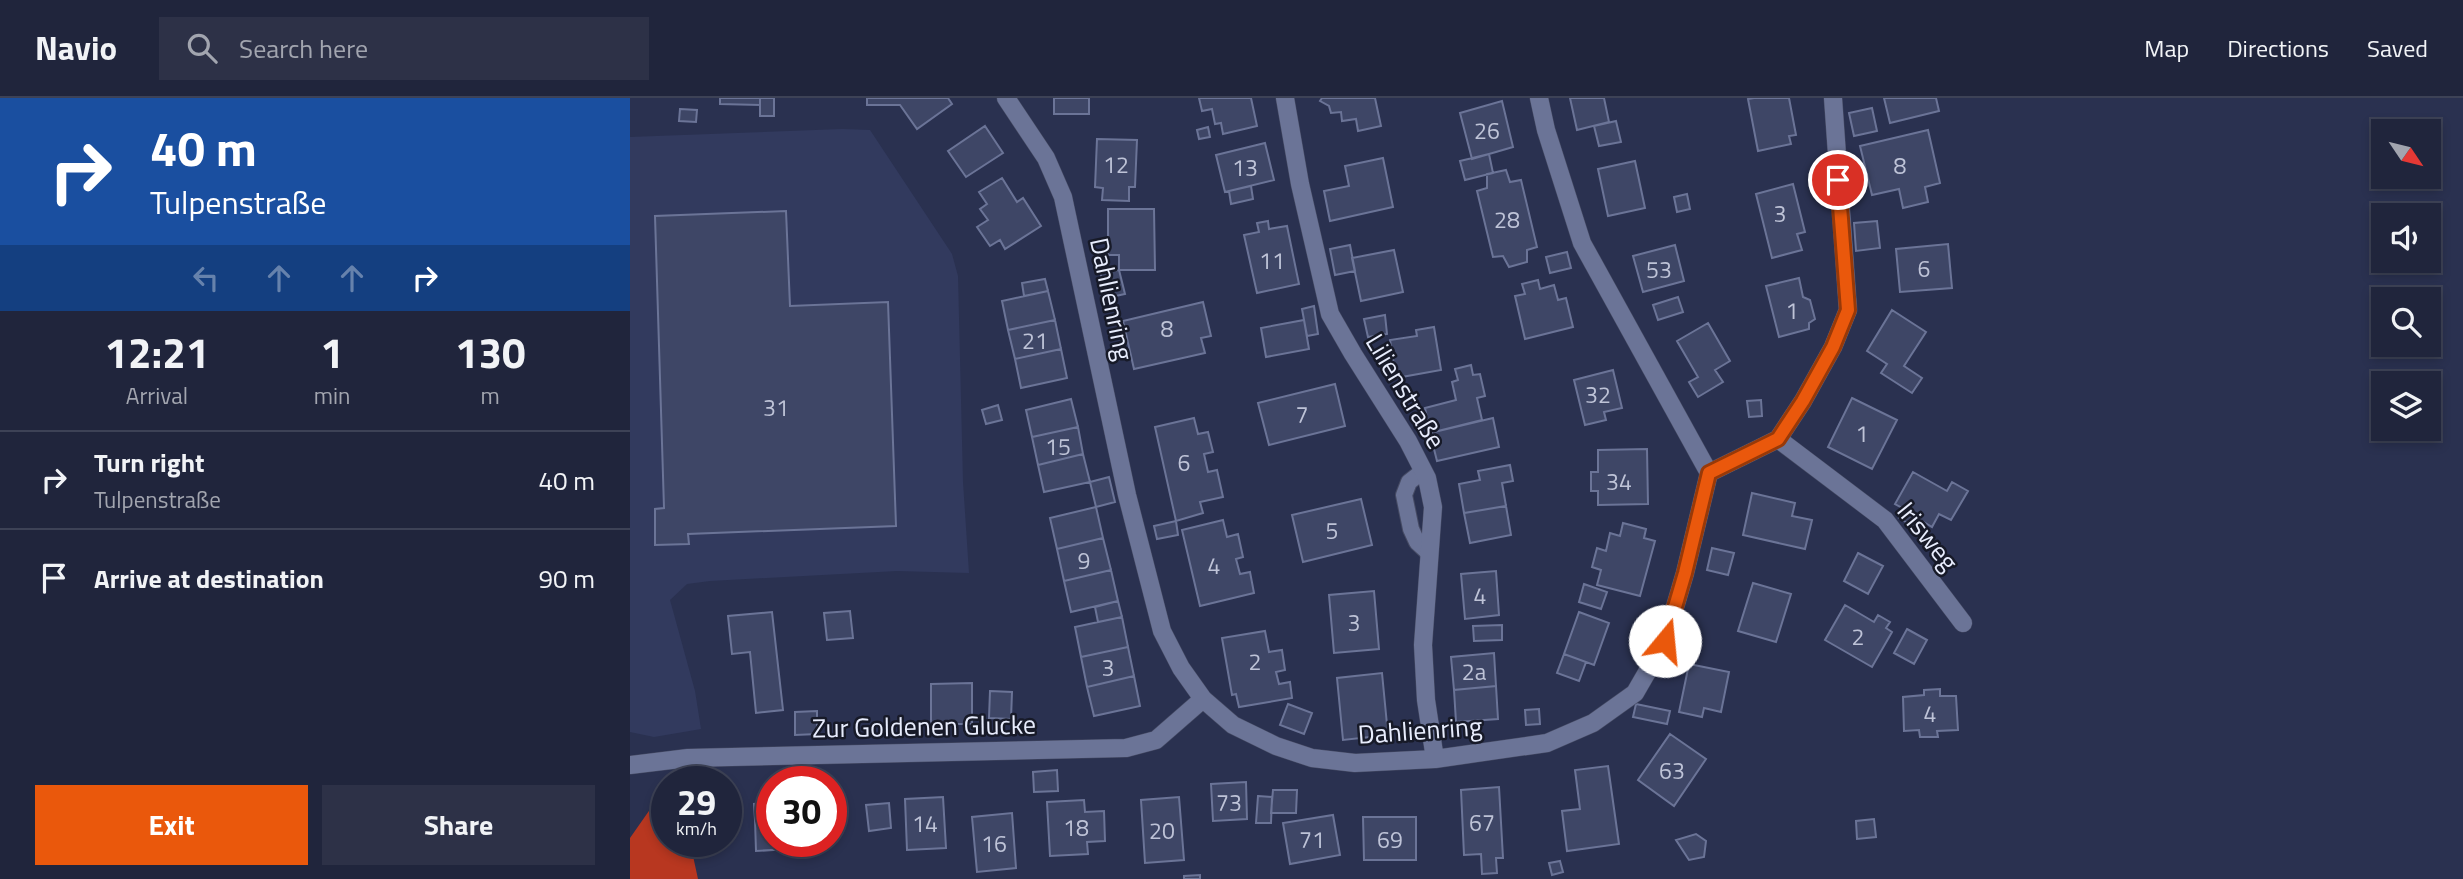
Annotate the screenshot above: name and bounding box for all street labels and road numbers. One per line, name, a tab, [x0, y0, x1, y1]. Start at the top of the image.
street label: Dahlienring	[1080, 234, 1144, 364]
street label: Lilienstraße	[1356, 326, 1456, 456]
street label: Irisweg	[1888, 493, 1968, 579]
street label: Zur Goldenen Glucke	[812, 705, 1036, 747]
street label: Dahlienring	[1357, 706, 1483, 754]

